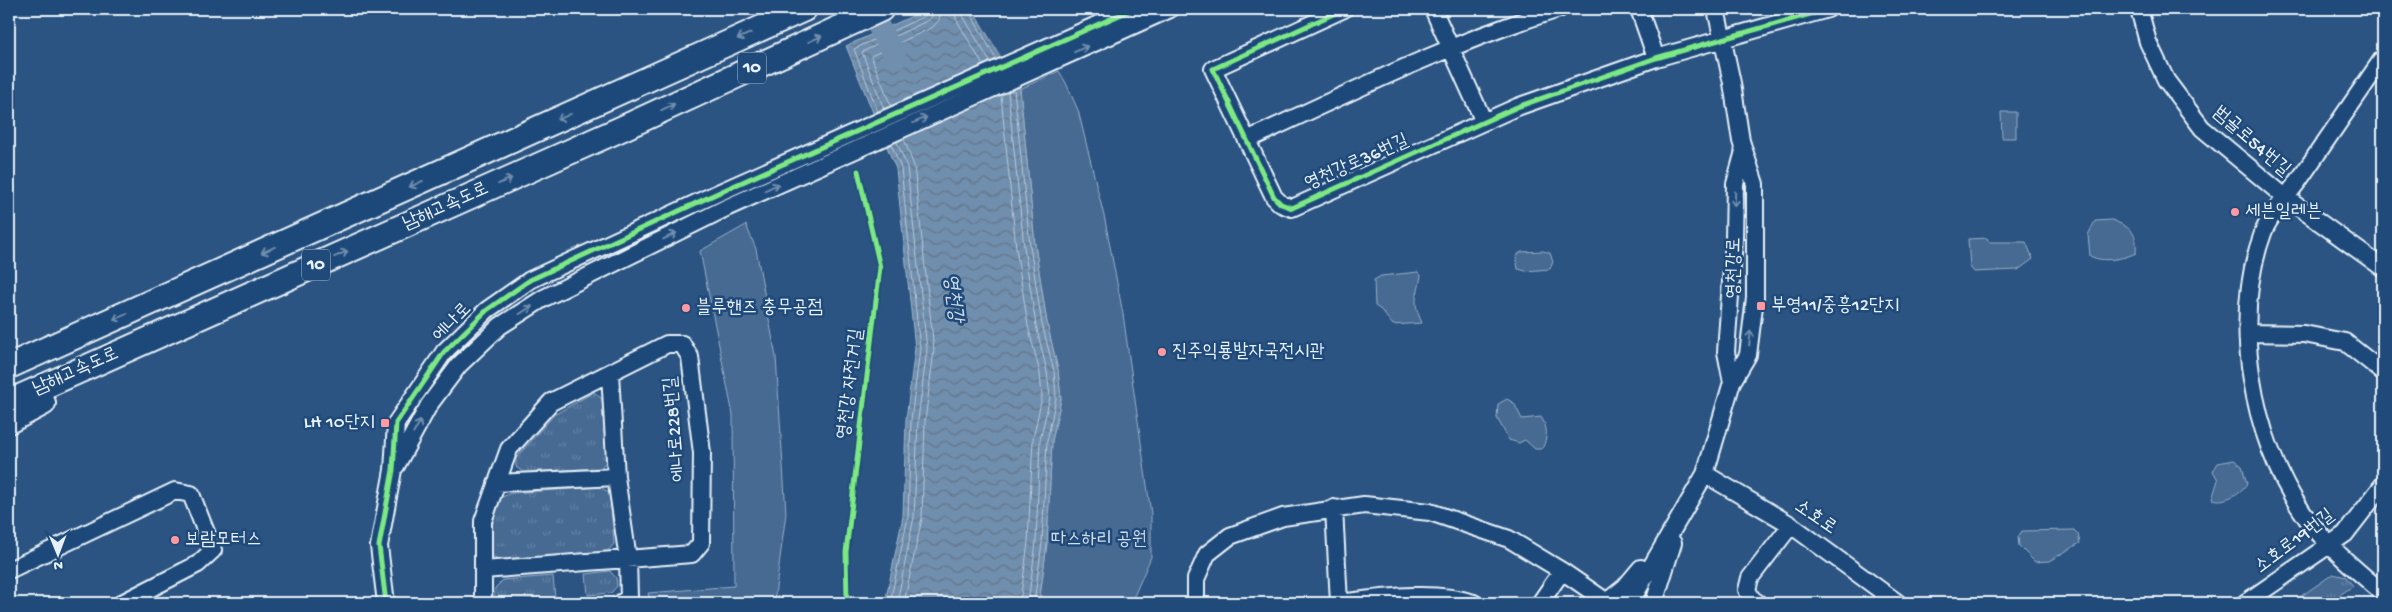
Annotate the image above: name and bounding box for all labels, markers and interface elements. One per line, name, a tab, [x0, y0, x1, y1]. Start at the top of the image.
one-way arrow	[737, 32, 752, 41]
one-way arrow	[807, 34, 822, 44]
one-way arrow	[1073, 43, 1088, 53]
road number: 10	[738, 52, 766, 84]
one-way arrow	[660, 102, 675, 112]
street label: 범골로54번길	[2207, 102, 2295, 182]
one-way arrow	[557, 113, 572, 123]
one-way arrow	[912, 115, 927, 125]
street label: 영천강로36번길	[1302, 130, 1412, 196]
one-way arrow	[497, 175, 512, 185]
street label: 남해고속도로	[399, 178, 493, 236]
one-way arrow	[409, 179, 424, 189]
one-way arrow	[764, 182, 779, 192]
one-way arrow	[1730, 191, 1739, 207]
place label: 세븐일레븐	[2245, 201, 2321, 224]
marker: 세븐일레븐	[2229, 206, 2241, 218]
one-way arrow	[663, 231, 678, 241]
street label: 영천강로	[1723, 237, 1747, 299]
one-way arrow	[261, 246, 276, 256]
one-way arrow	[333, 249, 348, 258]
road number: 10	[302, 250, 330, 280]
water label: 영천강	[938, 273, 967, 326]
place label: 부영11/중흥12단지	[1771, 295, 1900, 318]
place label: 블루핸즈 충무공점	[696, 297, 823, 320]
street label: 에나로	[429, 299, 477, 347]
marker: 부영11/중흥12단지	[1755, 300, 1767, 312]
marker: 블루핸즈 충무공점	[680, 302, 692, 314]
one-way arrow	[518, 304, 532, 314]
one-way arrow	[113, 312, 128, 322]
street label: 영천강 자전거길	[833, 327, 869, 441]
one-way arrow	[1745, 330, 1755, 346]
place label: 진주익룡발자국전시관	[1172, 341, 1325, 364]
street label: 남해고속도로	[29, 343, 123, 401]
marker: 진주익룡발자국전시관	[1156, 346, 1168, 358]
street label: 에나로228번길	[660, 375, 692, 483]
place label: LH 10단지	[304, 412, 375, 435]
marker: LH 10단지	[379, 417, 391, 429]
one-way arrow	[412, 420, 422, 435]
street label: 소호로	[1790, 496, 1840, 540]
street label: 소호로19번길	[2251, 505, 2339, 579]
place label: 보람모터스	[185, 529, 261, 552]
park label: 따스하리 공원	[1051, 529, 1147, 552]
north arrow	[32, 530, 82, 580]
marker: 보람모터스	[169, 534, 181, 546]
text: N	[53, 556, 63, 573]

